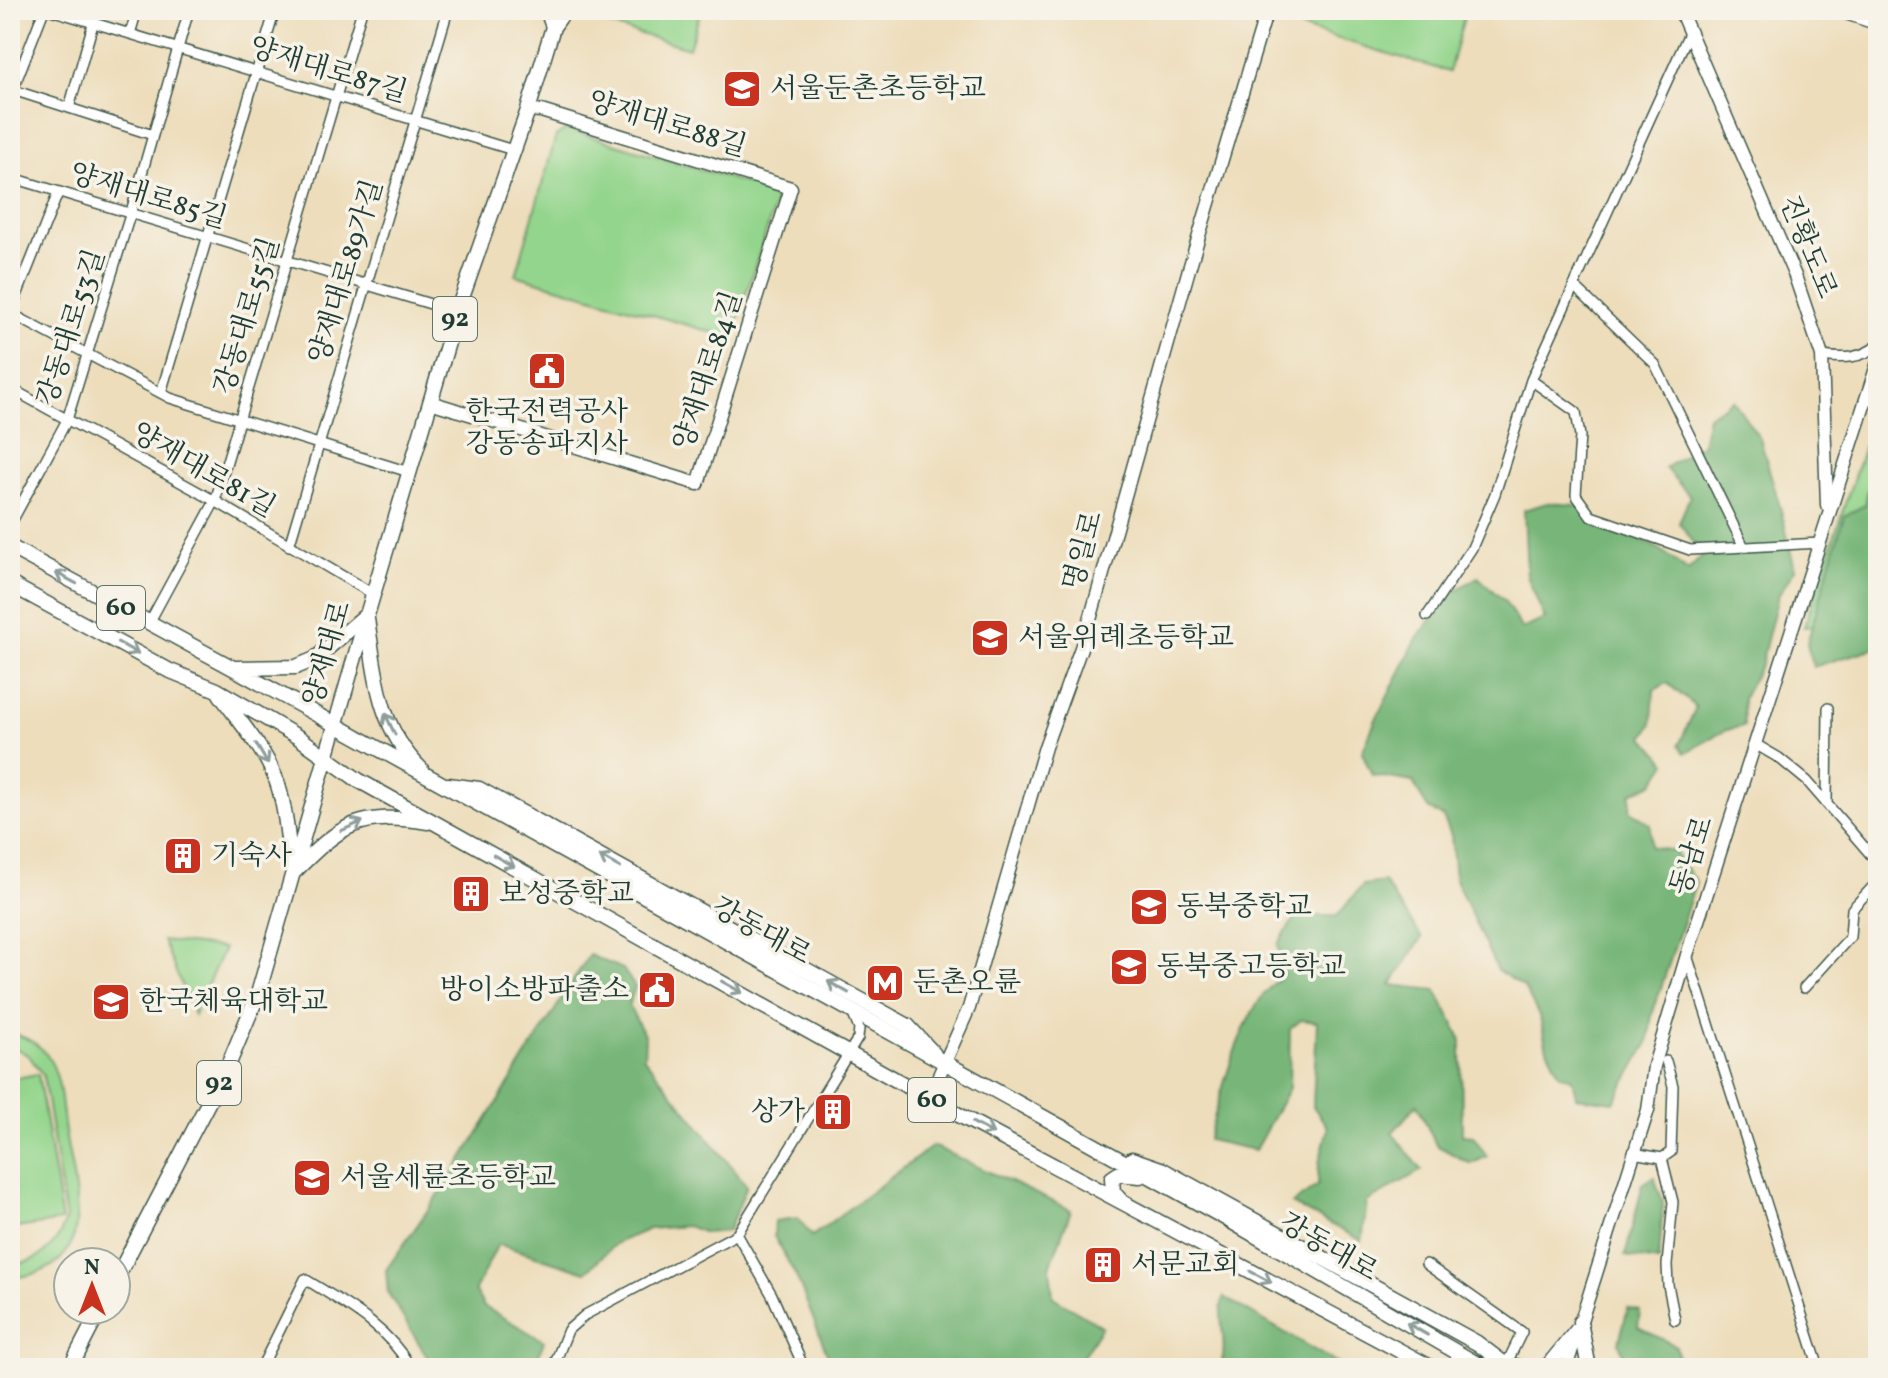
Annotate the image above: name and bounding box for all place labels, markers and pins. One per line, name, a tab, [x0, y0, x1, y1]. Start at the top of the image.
school or university icon: 서울둔촌초등학교	[721, 68, 763, 110]
place label: 서울둔촌초등학교	[770, 70, 986, 109]
public building icon: 한국전력공사 강동송파지사	[526, 350, 568, 392]
place label: 한국전력공사 강동송파지사	[466, 393, 628, 464]
school or university icon: 서울위례초등학교	[969, 617, 1011, 659]
place label: 서울위례초등학교	[1018, 619, 1234, 658]
building icon: 기숙사	[162, 835, 204, 877]
place label: 기숙사	[211, 837, 292, 876]
building icon: 보성중학교	[450, 873, 492, 915]
place label: 보성중학교	[499, 875, 634, 914]
school or university icon: 동북중학교	[1128, 886, 1170, 928]
place label: 동북중학교	[1177, 888, 1312, 927]
school or university icon: 동북중고등학교	[1108, 946, 1150, 988]
place label: 동북중고등학교	[1157, 948, 1346, 987]
metro station icon: 둔촌오륜	[864, 962, 906, 1004]
place label: 둔촌오륜	[913, 964, 1021, 1003]
public building icon: 방이소방파출소	[636, 969, 678, 1011]
place label: 방이소방파출소	[440, 971, 629, 1010]
school or university icon: 한국체육대학교	[90, 981, 132, 1023]
place label: 한국체육대학교	[139, 983, 328, 1022]
building icon: 상가	[812, 1091, 854, 1133]
place label: 상가	[751, 1093, 805, 1132]
school or university icon: 서울세륜초등학교	[291, 1157, 333, 1199]
place label: 서울세륜초등학교	[340, 1159, 556, 1198]
building icon: 서문교회	[1082, 1244, 1124, 1286]
place label: 서문교회	[1131, 1246, 1239, 1285]

